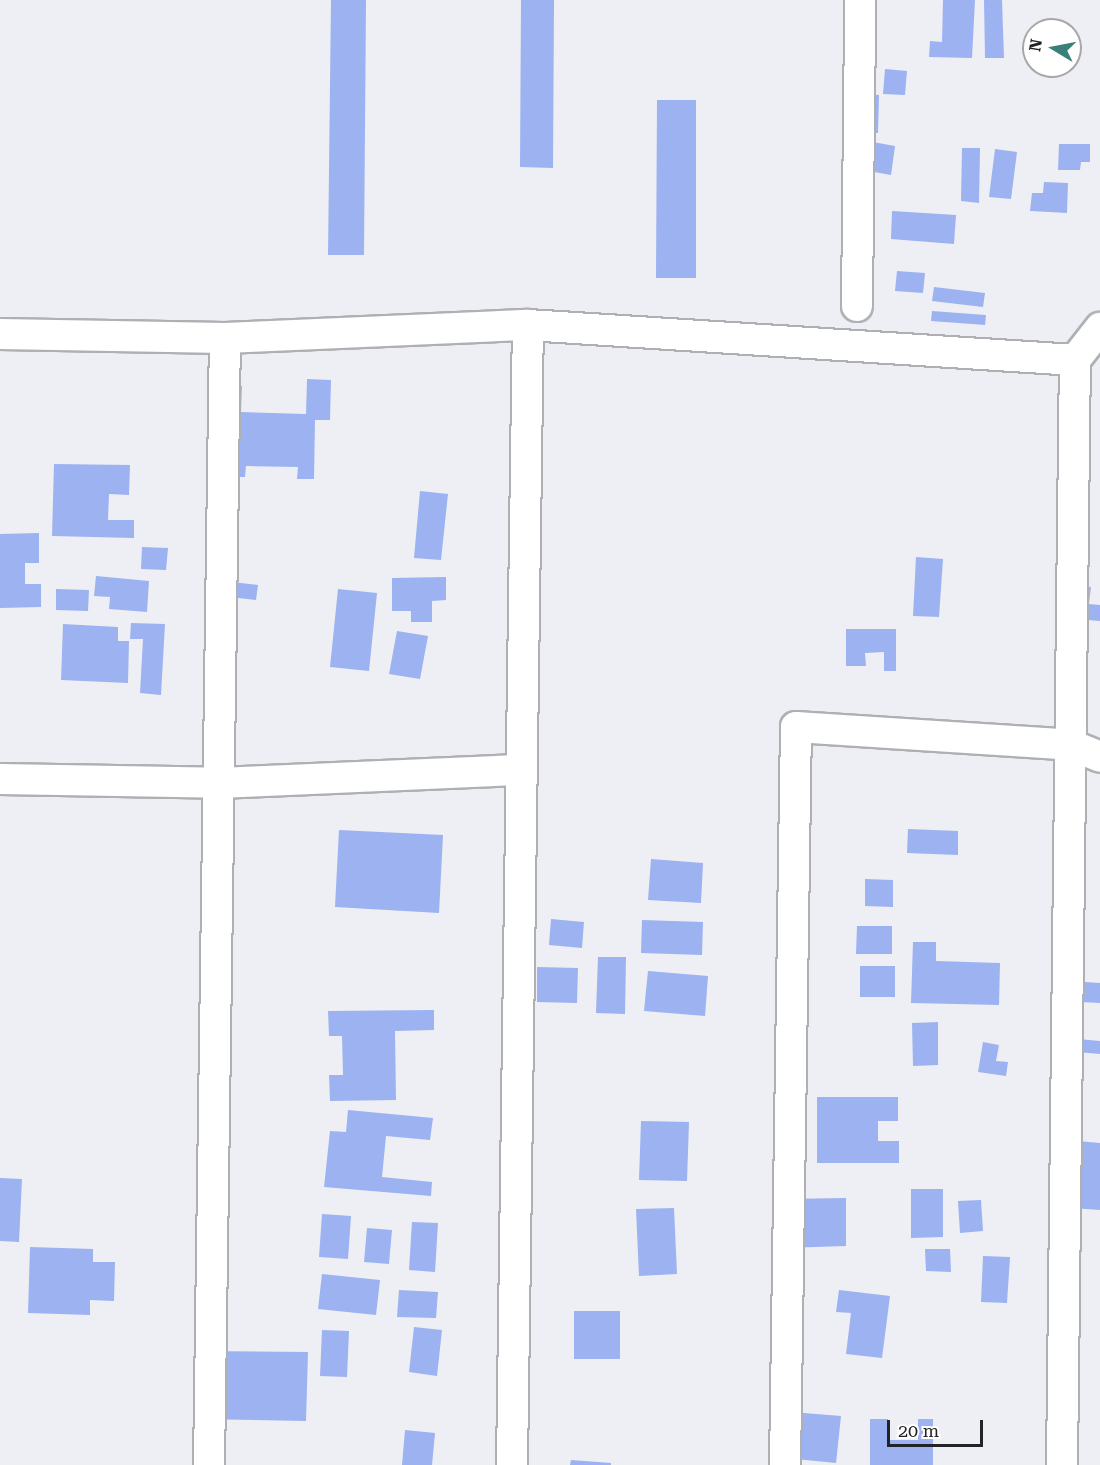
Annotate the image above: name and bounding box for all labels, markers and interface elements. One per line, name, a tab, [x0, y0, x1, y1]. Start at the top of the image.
north arrow	[1022, 18, 1082, 78]
text: N	[1025, 37, 1046, 53]
scale bar	[890, 1408, 986, 1446]
text: 20 m	[898, 1420, 939, 1441]

